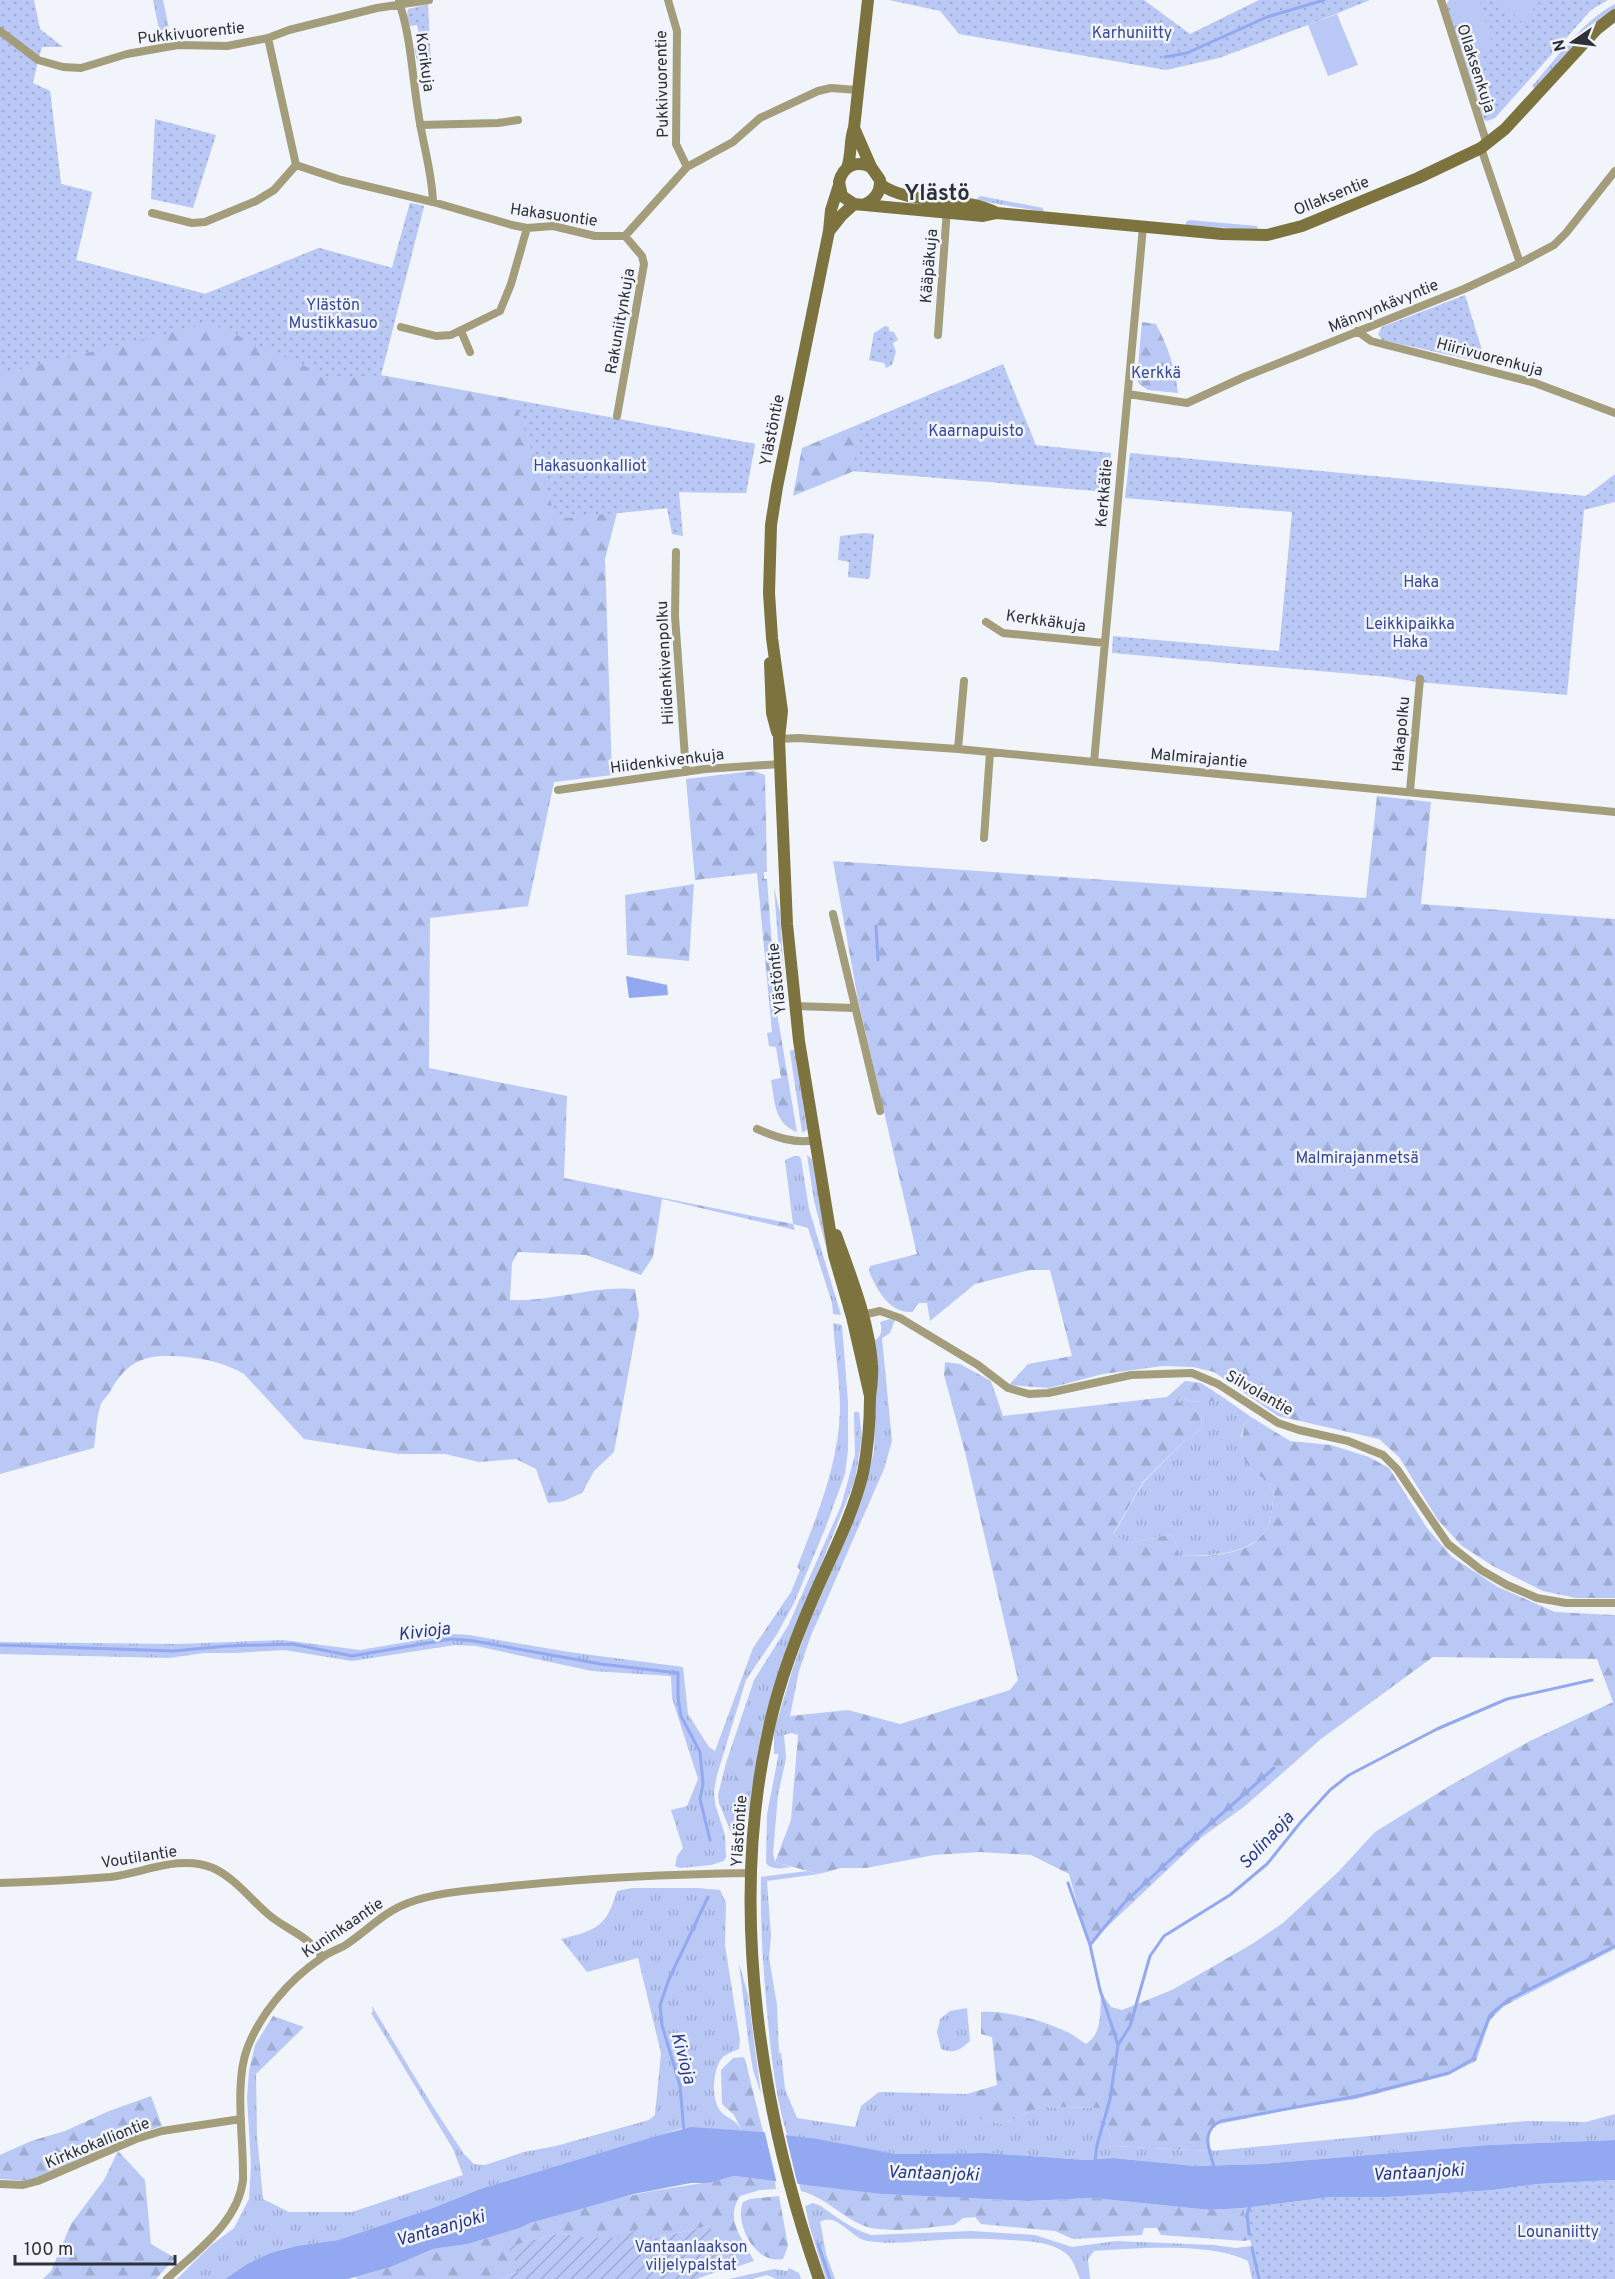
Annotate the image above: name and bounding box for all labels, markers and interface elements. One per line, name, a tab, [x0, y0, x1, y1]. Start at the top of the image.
north arrow	[1543, 12, 1603, 72]
street label: Pukkivuorentie	[137, 18, 246, 50]
street label: Ollaksenkuja	[1451, 22, 1499, 116]
park label: Karhuniitty	[1092, 24, 1172, 44]
street label: Pukkivuorentie	[652, 30, 674, 138]
street label: Korikuja	[410, 31, 438, 93]
text: N	[1549, 37, 1571, 53]
street label: Ollaksentie	[1291, 173, 1373, 221]
district label: Ylästö	[904, 181, 970, 208]
street label: Hakasuontie	[509, 200, 599, 232]
street label: Kääpäkuja	[917, 228, 943, 304]
street label: Rakuniitynkuja	[602, 267, 640, 376]
street label: Männynkävyntie	[1326, 276, 1442, 338]
park label: Ylästön Mustikkasuo	[288, 296, 378, 334]
street label: Hiirivuorenkuja	[1434, 334, 1545, 382]
park label: Kerkkä	[1131, 364, 1181, 384]
street label: Ylästöntie	[756, 393, 790, 468]
park label: Kaarnapuisto	[928, 422, 1024, 442]
park label: Hakasuonkalliot	[533, 457, 647, 477]
street label: Kerkkätie	[1092, 458, 1118, 528]
park label: Haka	[1403, 573, 1439, 593]
street label: Hiidenkivenpolku	[653, 600, 679, 726]
street label: Kerkkäkuja	[1005, 606, 1087, 637]
park label: Leikkipaikka Haka	[1365, 615, 1455, 653]
street label: Hakapolku	[1389, 696, 1415, 773]
street label: Hiidenkivenkuja	[609, 745, 725, 779]
street label: Malmirajantie	[1150, 745, 1248, 773]
street label: Ylästöntie	[764, 942, 792, 1016]
park label: Malmirajanmetsä	[1295, 1149, 1419, 1169]
street label: Silvolantie	[1222, 1366, 1296, 1421]
water label: Kivioja	[397, 1618, 452, 1647]
street label: Ylästöntie	[727, 1794, 752, 1868]
water label: Solinaoja	[1234, 1807, 1300, 1875]
street label: Voutilantie	[100, 1842, 179, 1874]
street label: Kuninkaantie	[299, 1894, 388, 1963]
water label: Kivioja	[665, 2030, 701, 2087]
street label: Kirkkokalliontie	[42, 2114, 153, 2174]
water label: Vantaanjoki	[1372, 2160, 1466, 2187]
water label: Vantaanjoki	[887, 2161, 981, 2188]
water label: Vantaanjoki	[393, 2205, 489, 2253]
park label: Lounaniitty	[1517, 2223, 1599, 2243]
scale bar	[15, 2228, 176, 2266]
park label: Vantaanlaakson viljelypalstat	[634, 2238, 748, 2276]
text: 100 m	[24, 2239, 73, 2262]

